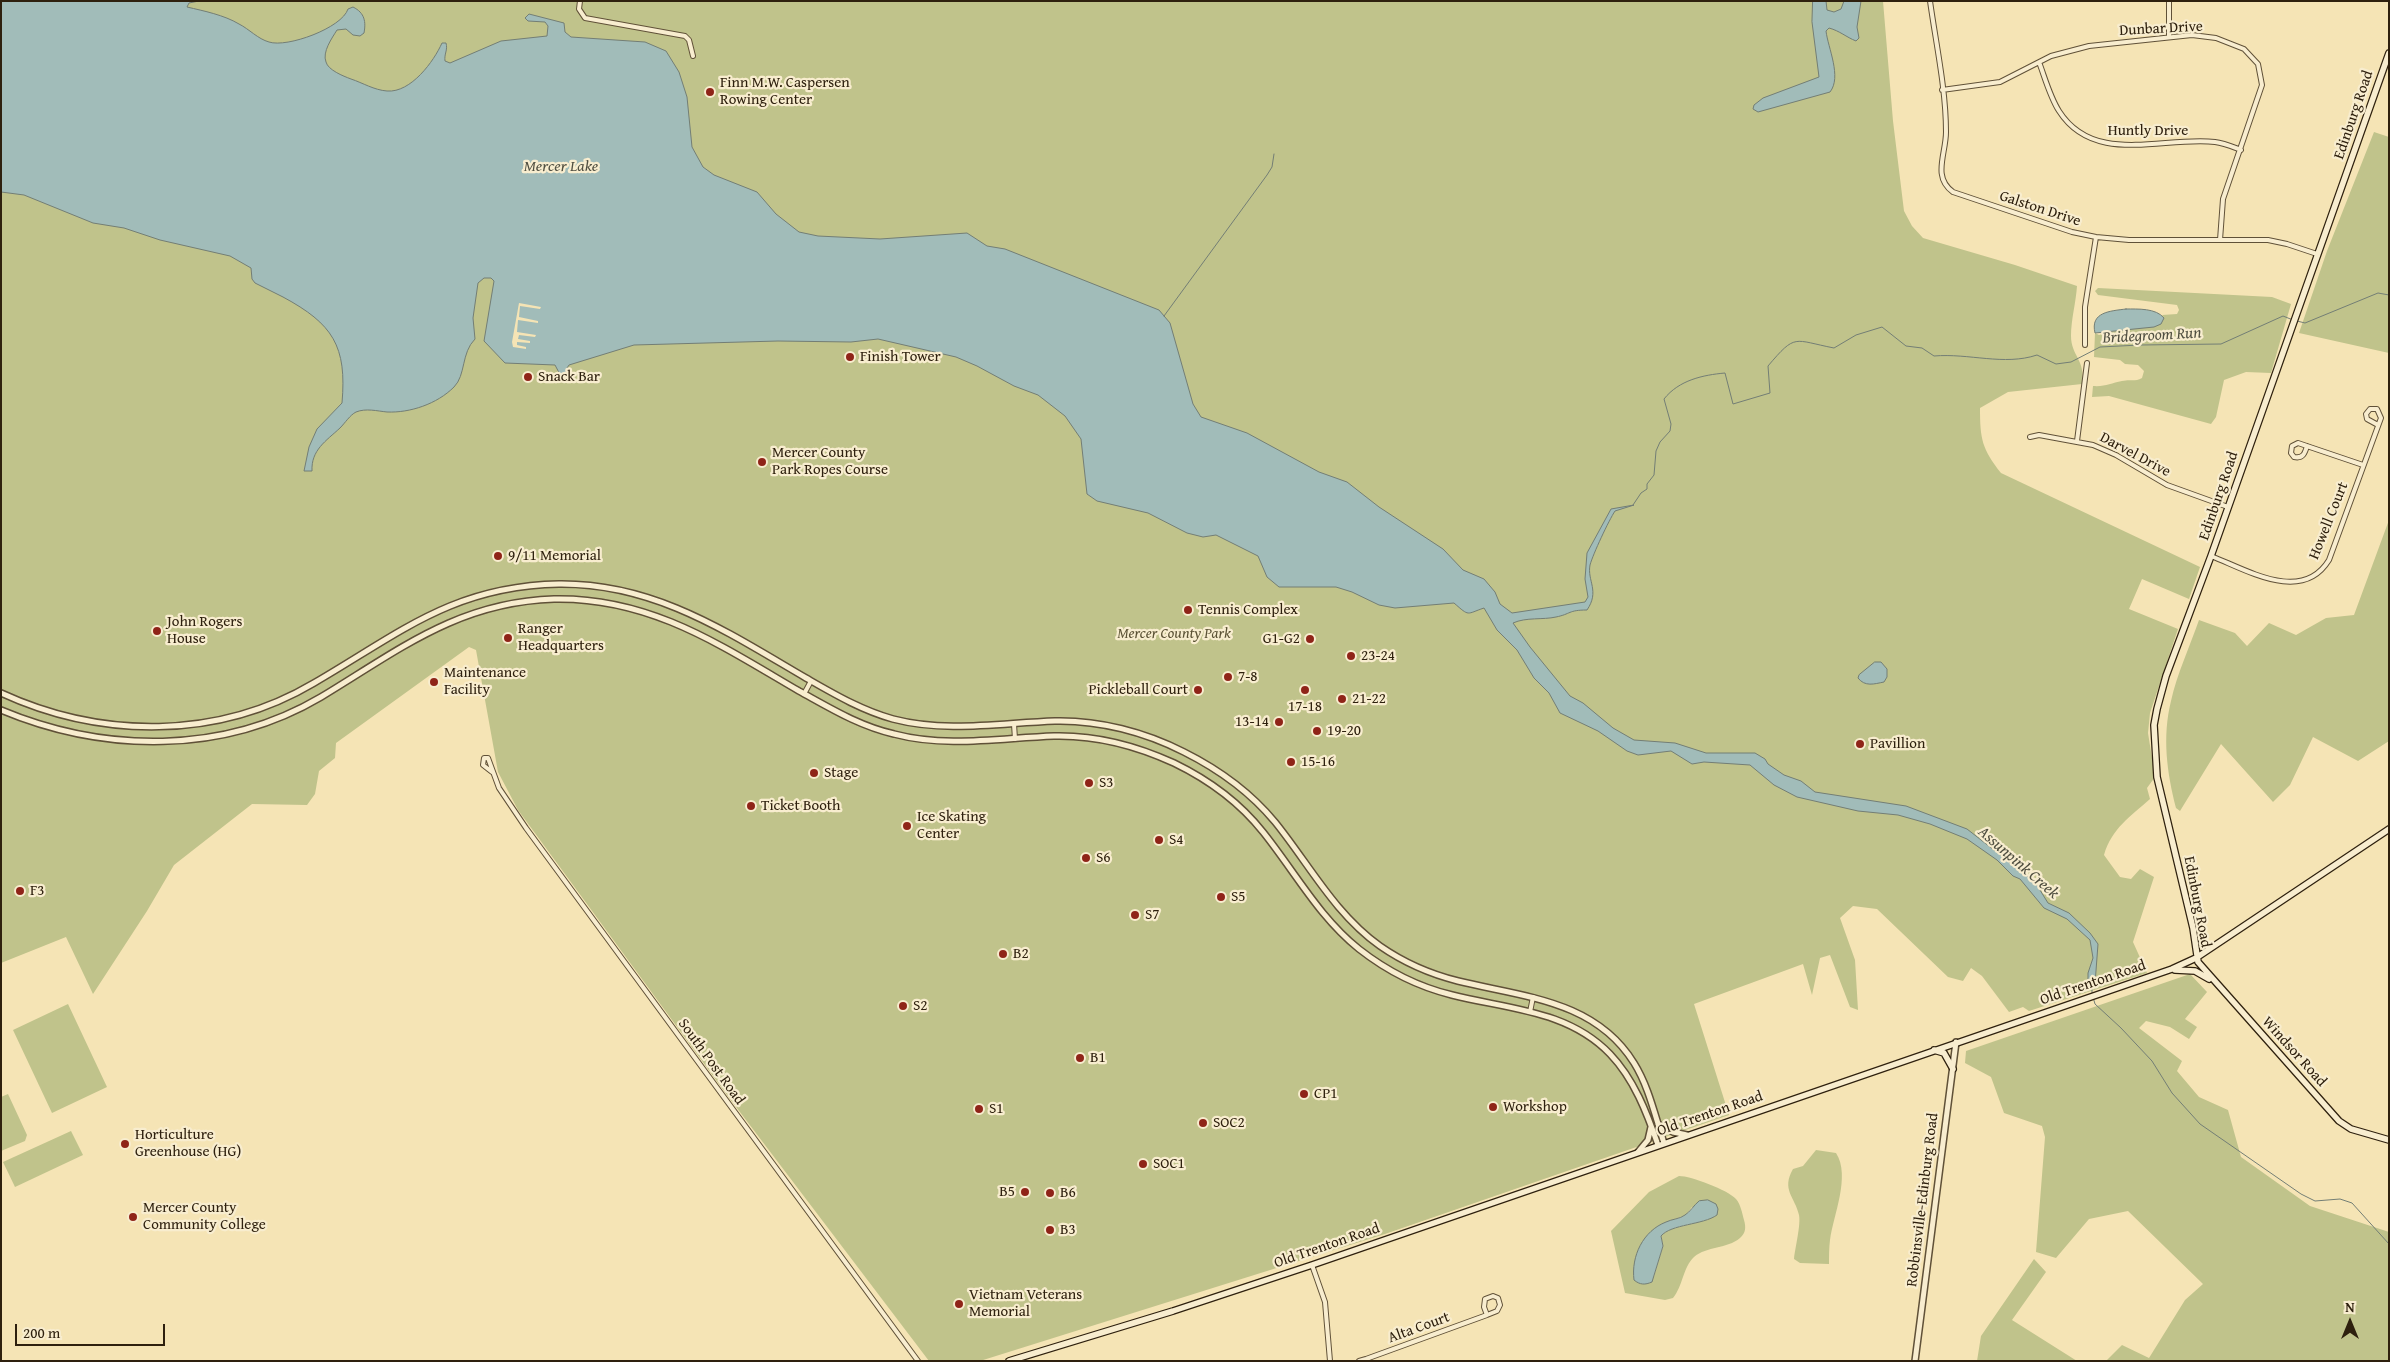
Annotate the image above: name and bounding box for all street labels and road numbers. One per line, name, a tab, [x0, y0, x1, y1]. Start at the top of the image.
street label: Dunbar Drive	[2119, 18, 2203, 40]
street label: Edinburg Road	[2330, 68, 2378, 162]
street label: Huntly Drive	[2108, 122, 2188, 140]
street label: Galston Drive	[1997, 187, 2083, 231]
street label: Darvel Drive	[2096, 429, 2174, 481]
street label: Edinburg Road	[2195, 449, 2243, 543]
street label: Howell Court	[2305, 480, 2353, 562]
street label: Edinburg Road	[2179, 855, 2215, 949]
street label: Old Trenton Road	[2038, 957, 2148, 1009]
street label: Windsor Road	[2258, 1013, 2330, 1091]
street label: South Post Road	[674, 1016, 748, 1108]
street label: Old Trenton Road	[1655, 1088, 1765, 1140]
street label: Robbinsville-Edinburg Road	[1903, 1112, 1943, 1288]
street label: Old Trenton Road	[1272, 1220, 1382, 1272]
street label: Alta Court	[1386, 1309, 1452, 1347]

